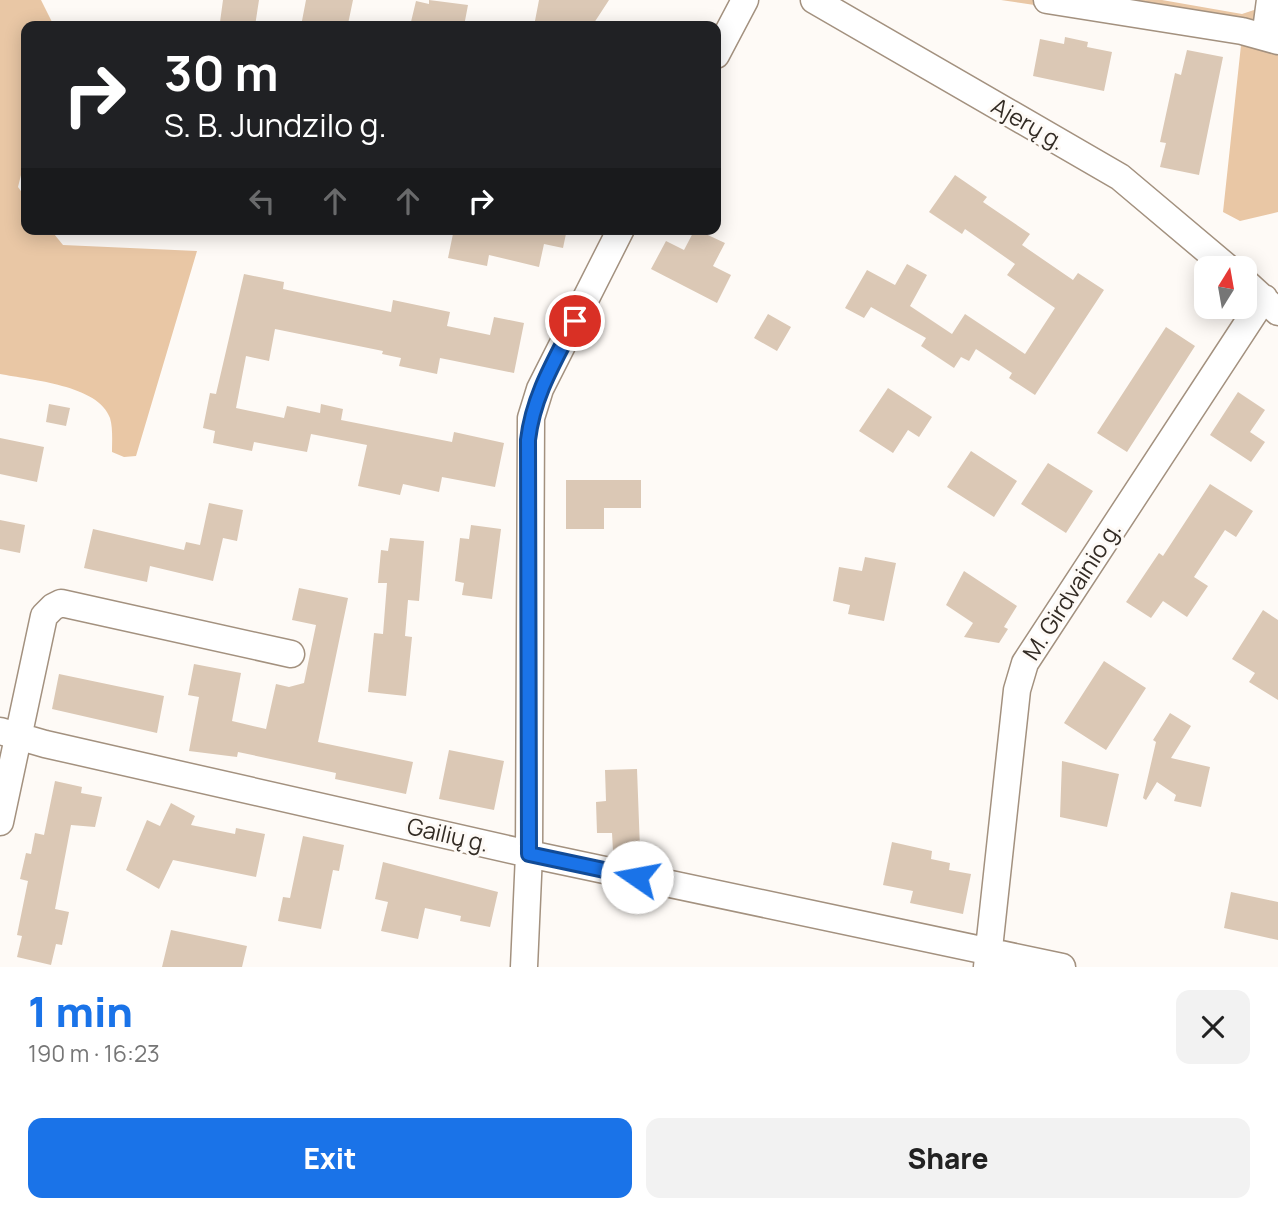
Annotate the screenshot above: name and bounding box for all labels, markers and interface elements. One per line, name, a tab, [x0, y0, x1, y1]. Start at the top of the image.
text: 30 m	[164, 39, 279, 106]
icon: right	[49, 49, 140, 140]
street label: Ajerų g.	[986, 89, 1071, 157]
text: S. B. Jundzilo g.	[164, 103, 387, 147]
icon: left	[243, 182, 281, 220]
icon: ahead	[316, 182, 354, 220]
icon: ahead	[389, 182, 427, 220]
icon: right	[462, 182, 500, 220]
north arrow	[1194, 256, 1256, 318]
map controls	[1194, 256, 1257, 319]
pin	[545, 291, 605, 351]
icon: arrive	[556, 302, 594, 340]
street label: M. Girdvainio g.	[1014, 515, 1128, 666]
street label: Gailių g.	[404, 809, 492, 859]
position arrow	[600, 840, 674, 914]
text: 1 min	[28, 982, 133, 1040]
button: close	[1176, 990, 1250, 1064]
text: 190 m · 16:23	[28, 1037, 160, 1069]
button: Exit	[28, 1118, 632, 1198]
button: Share	[646, 1118, 1250, 1198]

